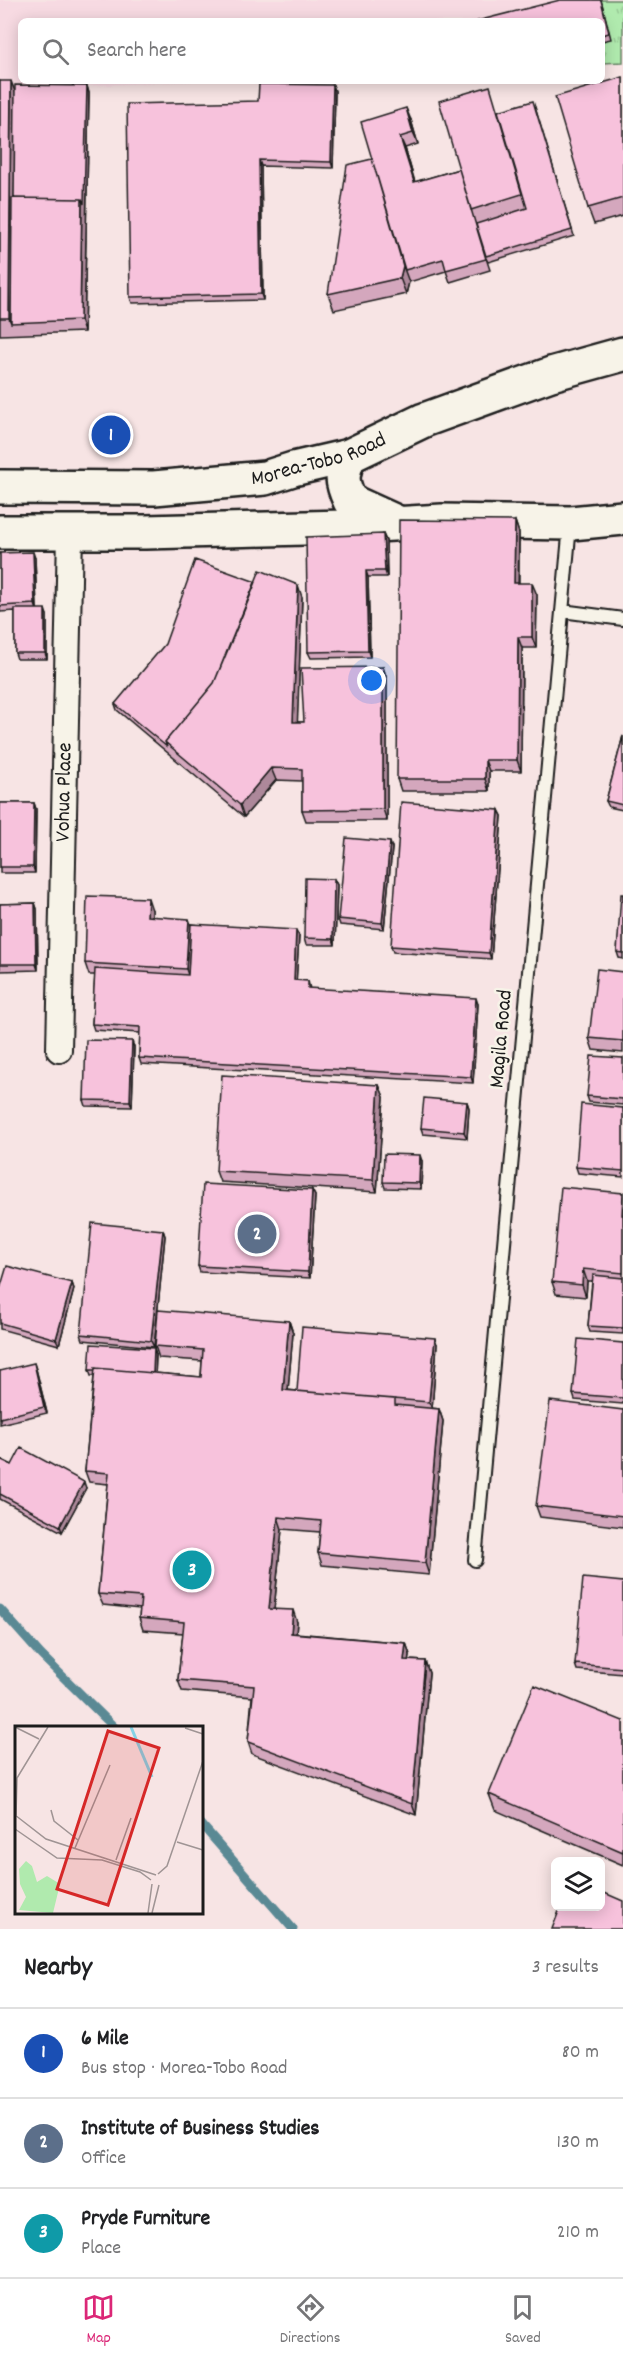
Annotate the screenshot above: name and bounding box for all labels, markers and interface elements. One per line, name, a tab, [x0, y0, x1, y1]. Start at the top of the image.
search box	[18, 18, 605, 84]
icon: search	[39, 35, 72, 68]
text: Search here	[87, 36, 186, 67]
pin: 1	[92, 412, 130, 458]
street label: Morea-Tobo Road	[250, 425, 392, 495]
your location	[357, 666, 386, 695]
street label: Vohua Place	[48, 742, 81, 842]
street label: Magila Road	[482, 989, 522, 1089]
pin: 2	[238, 1212, 276, 1256]
pin: 3	[172, 1548, 212, 1592]
inset map	[15, 1726, 202, 1914]
map controls	[551, 1857, 605, 1911]
button: layers	[551, 1857, 605, 1911]
text: Nearby	[24, 1950, 92, 1987]
text: 3 results	[532, 1954, 599, 1982]
text: 6 Mile	[81, 2024, 129, 2055]
text: 1	[41, 2039, 46, 2067]
text: 80 m	[562, 2039, 599, 2067]
text: Bus stop · Morea-Tobo Road	[81, 2055, 287, 2083]
text: Institute of Business Studies	[81, 2114, 320, 2145]
text: 2	[39, 2129, 48, 2157]
text: 130 m	[557, 2129, 599, 2157]
text: Office	[81, 2145, 126, 2173]
text: Pryde Furniture	[81, 2204, 210, 2235]
text: 3	[39, 2219, 48, 2247]
text: 210 m	[557, 2219, 599, 2247]
text: Place	[81, 2235, 121, 2263]
tab: Map	[82, 2291, 115, 2350]
tab: Directions	[280, 2291, 340, 2350]
tab: Saved	[505, 2291, 541, 2350]

